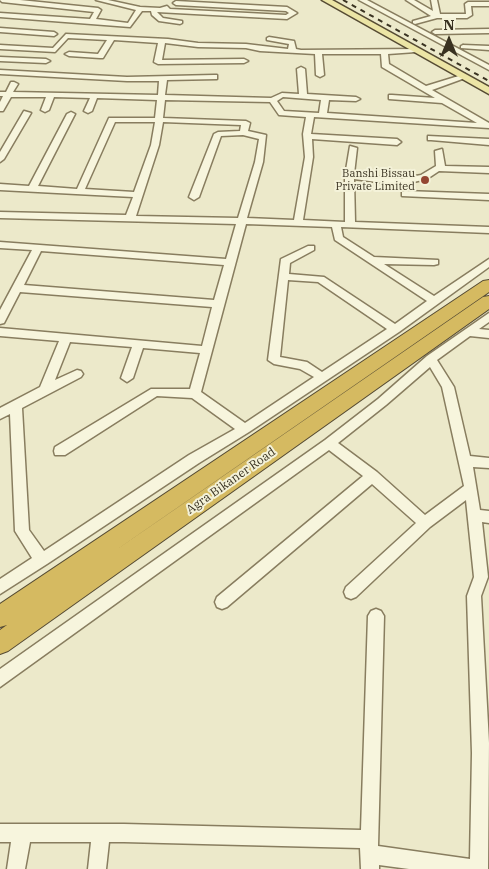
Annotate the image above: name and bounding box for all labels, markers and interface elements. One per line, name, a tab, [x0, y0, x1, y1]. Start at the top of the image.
north arrow	[424, 15, 474, 65]
text: N	[443, 16, 455, 34]
place label: Banshi Bissau Private Limited	[335, 167, 415, 193]
marker: Banshi Bissau Private Limited	[419, 174, 431, 186]
street label: Agra Bikaner Road	[184, 445, 278, 517]

